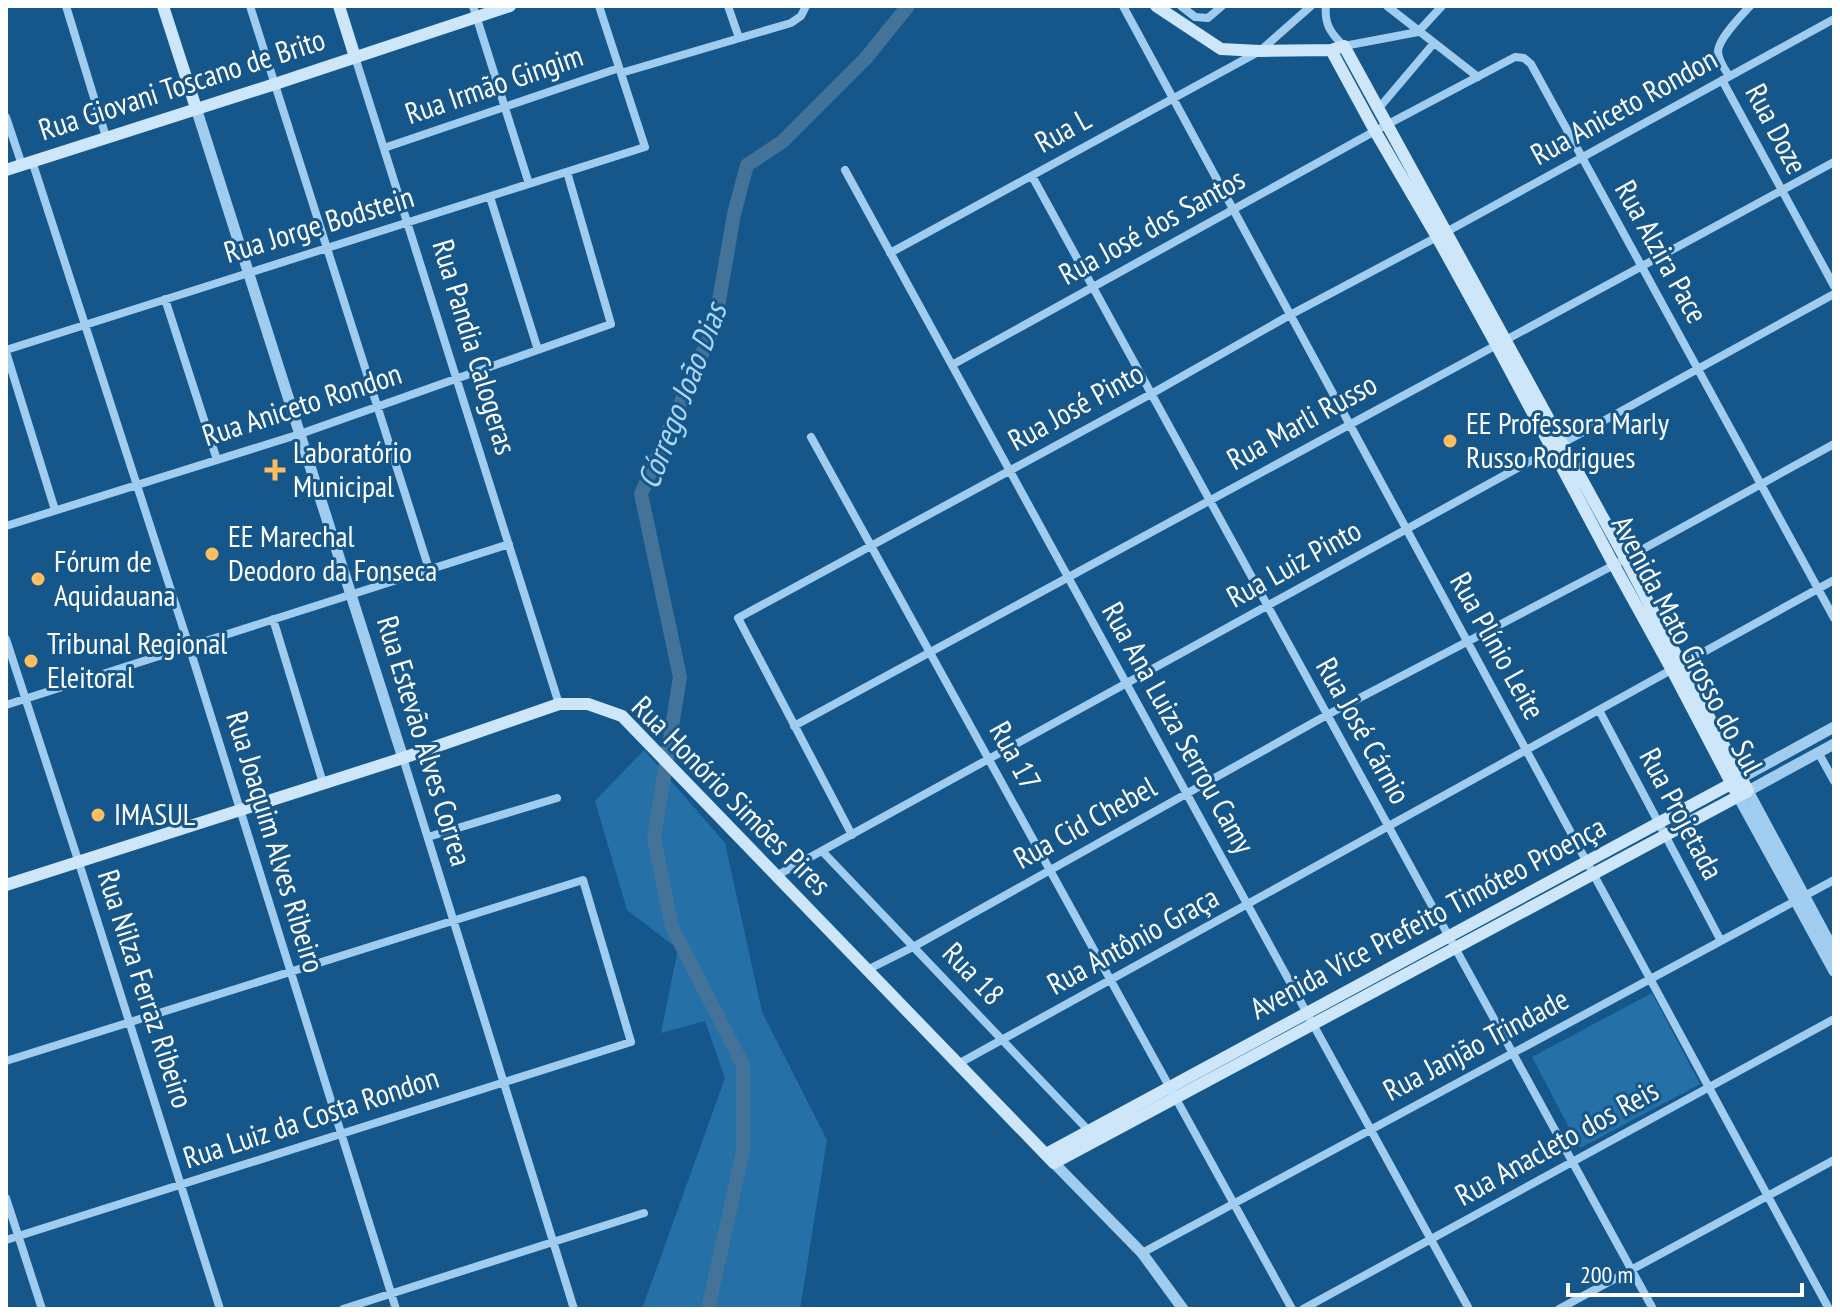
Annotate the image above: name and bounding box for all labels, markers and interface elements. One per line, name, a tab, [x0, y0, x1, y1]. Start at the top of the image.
street label: Rua Giovani Toscano de Brito	[33, 19, 330, 148]
street label: Rua Irmão Gingim	[400, 35, 587, 132]
street label: Rua Aniceto Rondon	[1523, 38, 1723, 173]
street label: Rua Doze	[1737, 76, 1817, 180]
street label: Rua L	[1027, 98, 1098, 161]
street label: Rua José dos Santos	[1052, 159, 1251, 293]
street label: Rua Alzira Pace	[1607, 173, 1718, 330]
street label: Rua Jorge Bodstein	[219, 176, 418, 271]
street label: Rua Pandia Calogeras	[424, 234, 527, 459]
water label: Córrego João Dias	[627, 294, 737, 494]
street label: Rua Aniceto Rondon	[197, 353, 406, 454]
street label: Rua José Pinto	[1001, 353, 1150, 459]
street label: Rua Marli Russo	[1219, 363, 1383, 478]
place label: EE Professora Marly Russo Rodrigues	[1466, 403, 1670, 476]
place label: Laboratório Municipal	[293, 432, 412, 505]
marker: EE Professora Marly Russo Rodrigues	[1441, 432, 1459, 450]
marker: Laboratório Municipal	[264, 459, 286, 481]
street label: Avenida Mato Grosso do Sul	[1604, 508, 1773, 780]
street label: Rua Luiz Pinto	[1219, 510, 1367, 616]
place label: EE Marechal Deodoro da Fonseca	[228, 516, 437, 589]
place label: Fórum de Aquidauana	[54, 541, 176, 614]
marker: EE Marechal Deodoro da Fonseca	[203, 545, 221, 563]
street label: Rua Plínio Leite	[1442, 565, 1555, 726]
marker: Fórum de Aquidauana	[29, 570, 47, 588]
street label: Rua Ana Luiza Serrou Camy	[1094, 595, 1265, 860]
street label: Rua Estevão Alves Correa	[369, 611, 482, 870]
place label: Tribunal Regional Eleitoral	[47, 623, 227, 696]
street label: Rua José Cárnio	[1308, 650, 1421, 810]
marker: Tribunal Regional Eleitoral	[22, 652, 40, 670]
street label: Rua Honório Simões Pires	[624, 687, 840, 903]
street label: Rua Joaquim Alves Ribeiro	[218, 706, 335, 977]
street label: Rua 17	[982, 714, 1051, 797]
street label: Rua Projetada	[1631, 741, 1733, 886]
street label: Rua Cid Chebel	[1006, 767, 1162, 877]
place label: IMASUL	[114, 794, 196, 833]
marker: IMASUL	[89, 806, 107, 824]
street label: Avenida Vice Prefeito Timóteo Proença	[1243, 806, 1612, 1027]
street label: Rua Nilza Ferraz Ribeiro	[90, 864, 203, 1113]
street label: Rua Antônio Graça	[1040, 877, 1225, 1003]
street label: Rua 18	[935, 933, 1013, 1013]
street label: Rua Janjão Trindade	[1376, 978, 1575, 1109]
street label: Rua Luiz da Costa Rondon	[178, 1057, 443, 1176]
street label: Rua Anacleto dos Reis	[1448, 1070, 1665, 1214]
scale bar	[1568, 1247, 1802, 1297]
text: 200 m	[1580, 1259, 1633, 1290]

